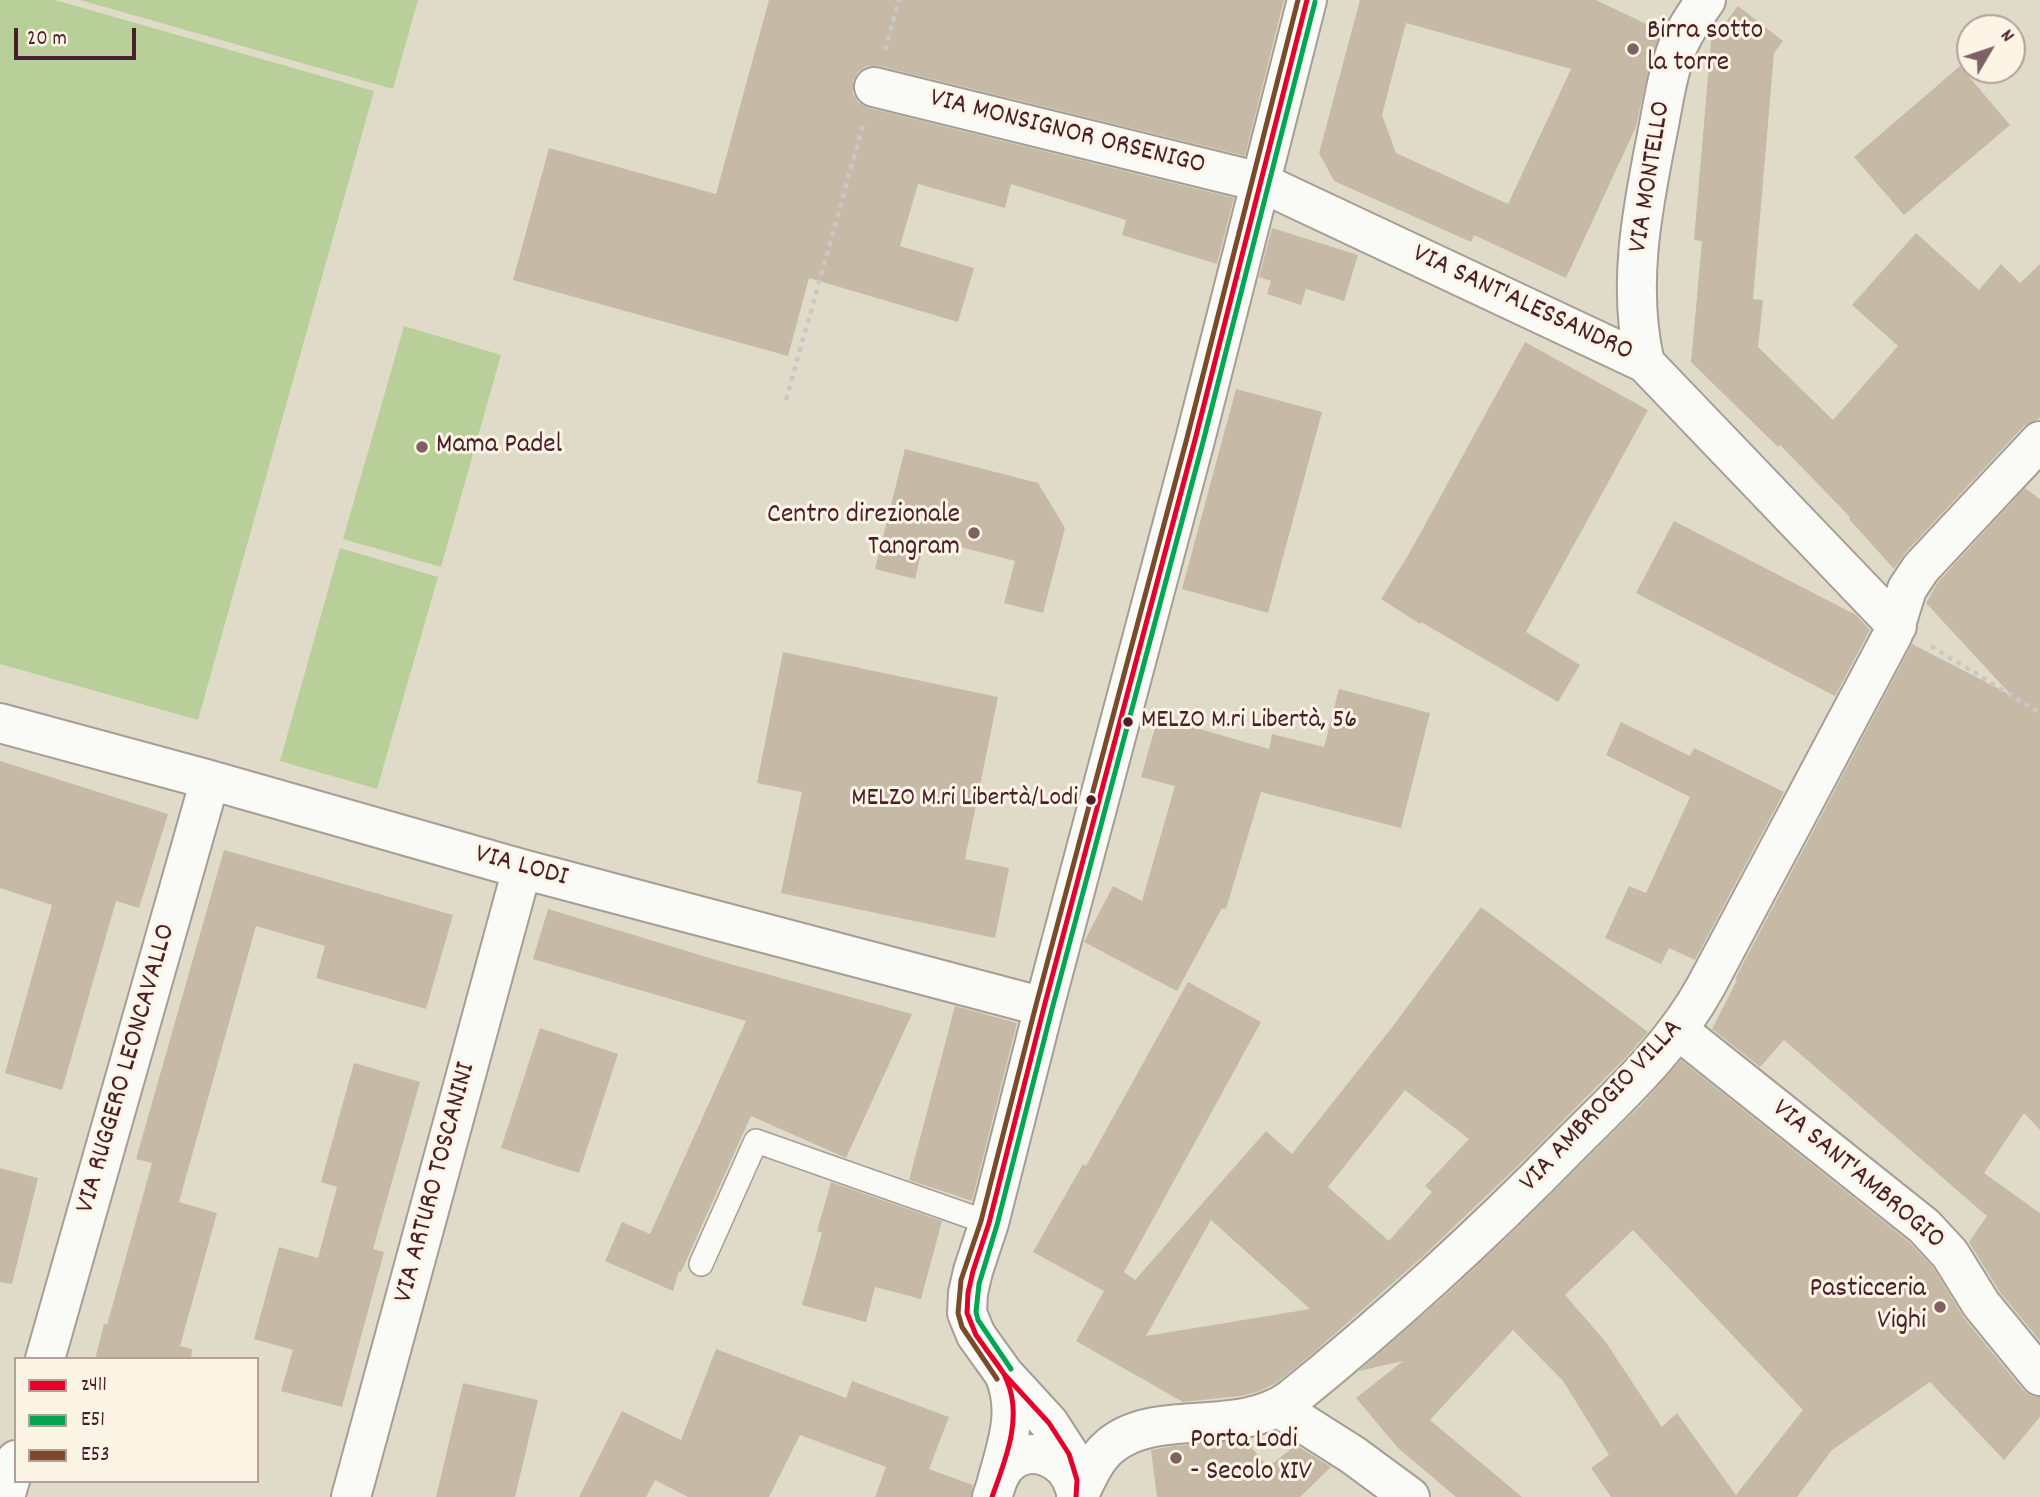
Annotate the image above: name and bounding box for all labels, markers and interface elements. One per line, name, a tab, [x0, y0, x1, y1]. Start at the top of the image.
scale bar	[18, 14, 140, 58]
north arrow	[1956, 14, 2026, 84]
place label: Birra sotto la torre	[1647, 16, 1763, 82]
text: 20 m	[27, 25, 67, 55]
text: N	[1993, 25, 2020, 49]
marker: Birra sotto la torre	[1625, 41, 1641, 57]
street label: VIA MONSIGNOR ORSENIGO	[926, 83, 1208, 185]
street label: VIA MONTELLO	[1623, 99, 1681, 255]
street label: VIA SANT'ALESSANDRO	[1406, 239, 1638, 371]
place label: Mama Padel	[436, 430, 562, 464]
marker: Mama Padel	[414, 439, 430, 455]
place label: Centro direzionale Tangram	[767, 500, 960, 566]
marker: Centro direzionale Tangram	[966, 525, 982, 541]
place label: MELZO M.ri Libertà, 56	[1141, 706, 1357, 738]
marker: MELZO M.ri Libertà, 56	[1121, 715, 1135, 729]
place label: MELZO M.ri Libertà/Lodi	[851, 784, 1078, 816]
marker: MELZO M.ri Libertà/Lodi	[1084, 793, 1098, 807]
street label: VIA LODI	[471, 840, 571, 896]
street label: VIA RUGGERO LEONCAVALLO	[71, 921, 185, 1217]
street label: VIA AMBROGIO VILLA	[1514, 1014, 1692, 1200]
street label: VIA ARTURO TOSCANINI	[389, 1059, 485, 1307]
street label: VIA SANT'AMBROGIO	[1764, 1094, 1950, 1258]
place label: Pasticceria Vighi	[1809, 1274, 1926, 1340]
marker: Pasticceria Vighi	[1932, 1299, 1948, 1315]
legend	[14, 1357, 259, 1483]
text: z411	[81, 1371, 107, 1401]
text: E51	[81, 1406, 105, 1436]
place label: Porta Lodi - Secolo XIV	[1190, 1425, 1312, 1491]
text: E53	[81, 1441, 110, 1471]
marker: Porta Lodi - Secolo XIV	[1168, 1450, 1184, 1466]

